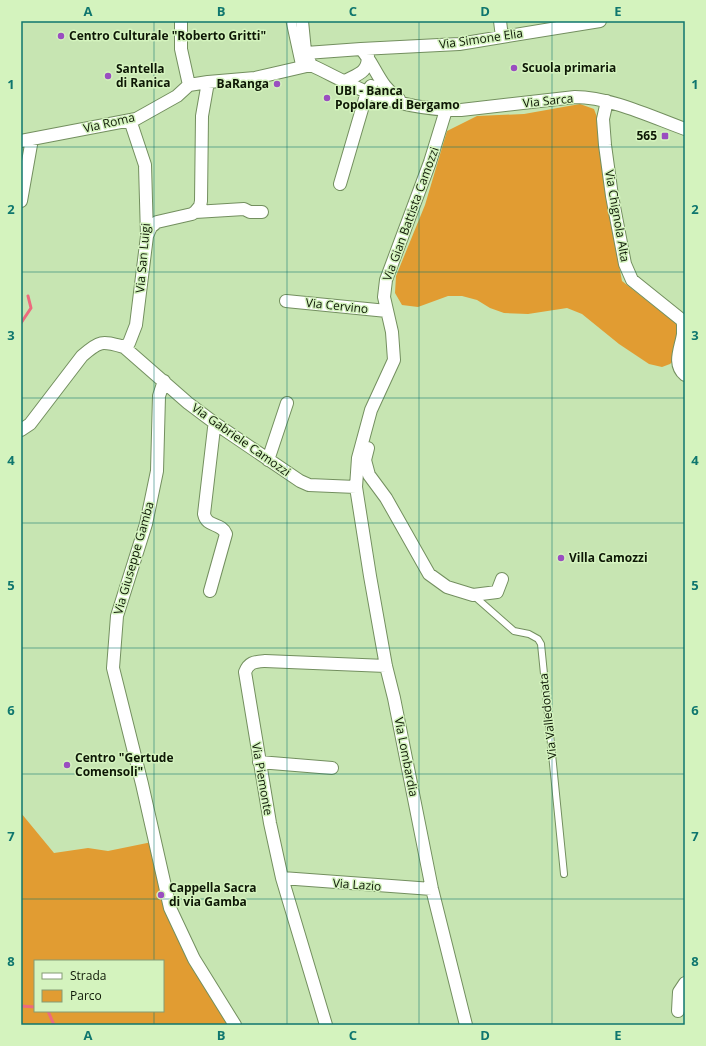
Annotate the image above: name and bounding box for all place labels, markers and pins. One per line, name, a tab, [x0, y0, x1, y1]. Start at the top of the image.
place label: Centro Culturale "Roberto Gritti"	[69, 27, 266, 44]
marker: Centro Culturale "Roberto Gritti"	[56, 31, 66, 41]
place label: Scuola primaria	[522, 59, 616, 76]
place label: Santella di Ranica	[116, 60, 171, 91]
marker: Scuola primaria	[509, 63, 519, 73]
marker: Santella di Ranica	[103, 71, 113, 81]
place label: BaRanga	[217, 75, 269, 92]
marker: BaRanga	[272, 79, 282, 89]
place label: UBI - Banca Popolare di Bergamo	[335, 82, 460, 113]
marker: UBI - Banca Popolare di Bergamo	[322, 93, 332, 103]
place label: 565	[636, 127, 657, 144]
marker: 565	[660, 131, 670, 141]
place label: Villa Camozzi	[569, 549, 648, 566]
marker: Villa Camozzi	[556, 553, 566, 563]
place label: Centro "Gertude Comensoli"	[75, 749, 174, 780]
marker: Centro "Gertude Comensoli"	[62, 760, 72, 770]
place label: Cappella Sacra di via Gamba	[169, 879, 257, 910]
marker: Cappella Sacra di via Gamba	[156, 890, 166, 900]

